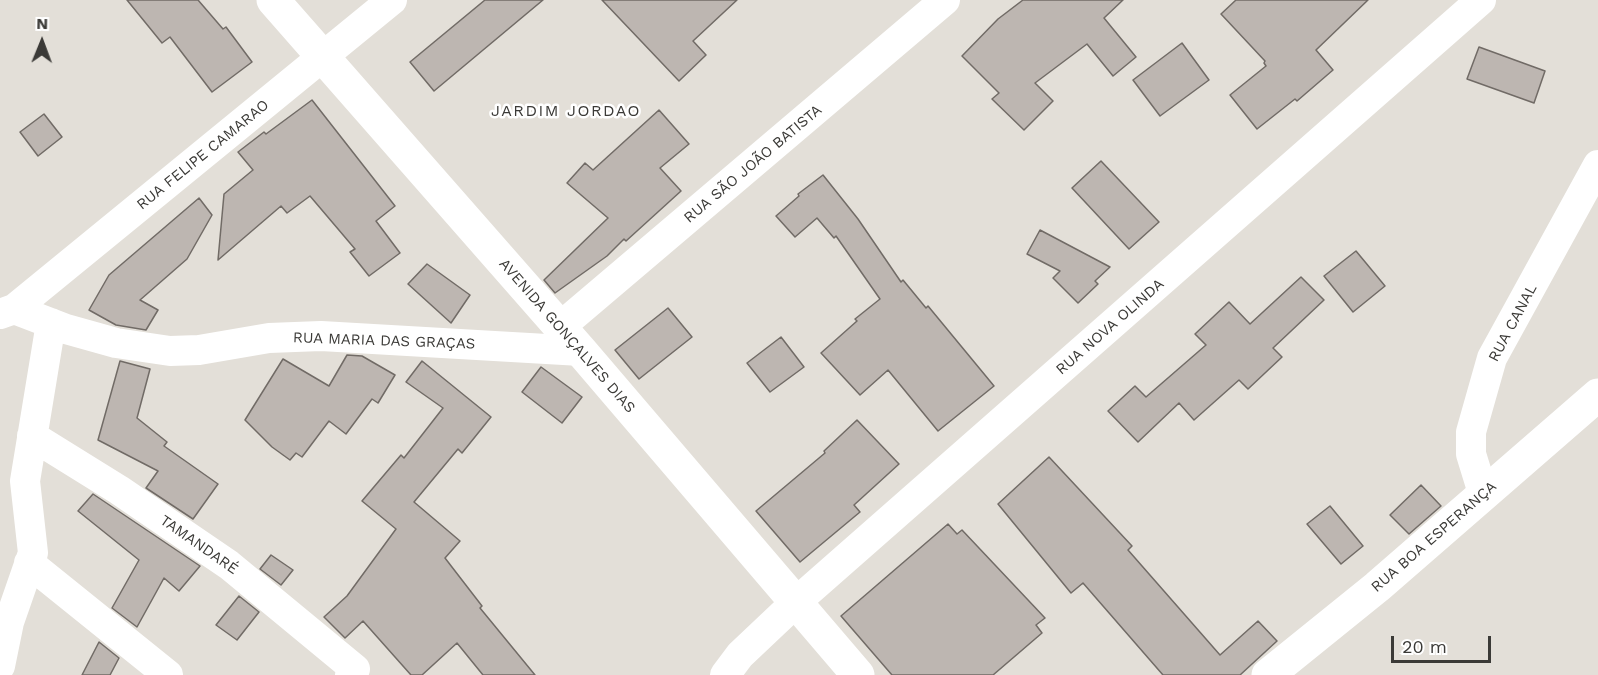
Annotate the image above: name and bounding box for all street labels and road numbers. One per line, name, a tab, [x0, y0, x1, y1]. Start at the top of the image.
street label: RUA FELIPE CAMARAO	[133, 96, 273, 214]
street label: RUA SÃO JOÃO BATISTA	[680, 101, 826, 227]
street label: AVENIDA GONÇALVES DIAS	[495, 255, 639, 417]
street label: RUA NOVA OLINDA	[1052, 275, 1168, 379]
street label: RUA CANAL	[1485, 281, 1541, 365]
street label: RUA MARIA DAS GRAÇAS	[292, 329, 476, 353]
street label: RUA BOA ESPERANÇA	[1368, 478, 1500, 596]
street label: TAMANDARÉ	[156, 511, 242, 579]

